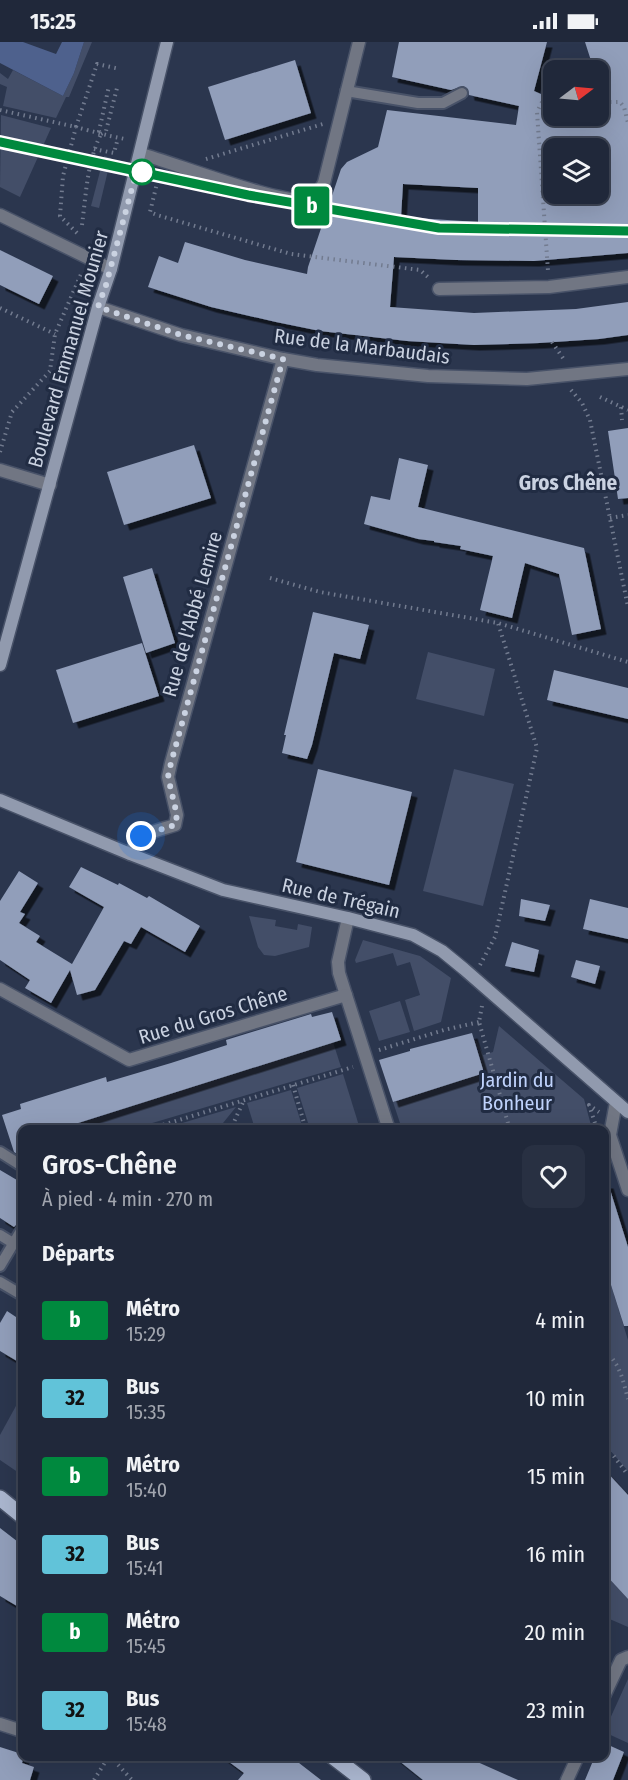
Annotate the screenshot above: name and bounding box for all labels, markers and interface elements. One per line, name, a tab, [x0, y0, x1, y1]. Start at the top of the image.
text: 15:25	[30, 8, 76, 35]
north arrow	[543, 60, 609, 126]
map controls	[543, 60, 609, 204]
button: layers	[543, 138, 609, 204]
unlabelled marker	[129, 159, 155, 185]
line badge: b	[292, 186, 332, 226]
text: b	[306, 193, 318, 219]
street label: Boulevard Emmanuel Mounier	[23, 228, 113, 470]
street label: Rue de la Marbaudais	[273, 323, 451, 369]
district label: Gros Chêne	[519, 470, 618, 496]
street label: Rue de l'Abbé Lemire	[157, 528, 227, 700]
your location	[126, 821, 156, 851]
street label: Rue de Trégain	[280, 873, 402, 923]
street label: Rue du Gros Chêne	[136, 981, 290, 1049]
park label: Jardin du Bonheur	[480, 1068, 554, 1115]
button: heart	[522, 1145, 585, 1208]
text: Gros-Chêne	[42, 1148, 177, 1181]
text: À pied · 4 min · 270 m	[42, 1187, 213, 1211]
text: Départs	[42, 1240, 114, 1267]
text: Métro	[126, 1295, 180, 1322]
text: b	[69, 1307, 81, 1333]
text: 4 min	[535, 1307, 585, 1334]
text: 15:29	[126, 1322, 166, 1346]
text: Bus	[126, 1373, 159, 1400]
text: 32	[65, 1385, 85, 1411]
text: 10 min	[526, 1385, 585, 1412]
text: 15:35	[126, 1400, 166, 1424]
text: Métro	[126, 1451, 180, 1478]
text: b	[69, 1463, 81, 1489]
text: 15 min	[527, 1463, 585, 1490]
text: 15:40	[126, 1478, 167, 1502]
text: Bus	[126, 1529, 159, 1556]
text: 32	[65, 1541, 85, 1567]
text: 16 min	[526, 1541, 585, 1568]
text: 15:41	[126, 1556, 164, 1580]
text: Métro	[126, 1607, 180, 1634]
text: b	[69, 1619, 81, 1645]
text: 20 min	[525, 1619, 585, 1646]
text: 15:45	[126, 1634, 166, 1658]
text: Bus	[126, 1685, 159, 1712]
text: 32	[65, 1697, 85, 1723]
text: 23 min	[526, 1697, 585, 1724]
text: 15:48	[126, 1712, 167, 1736]

